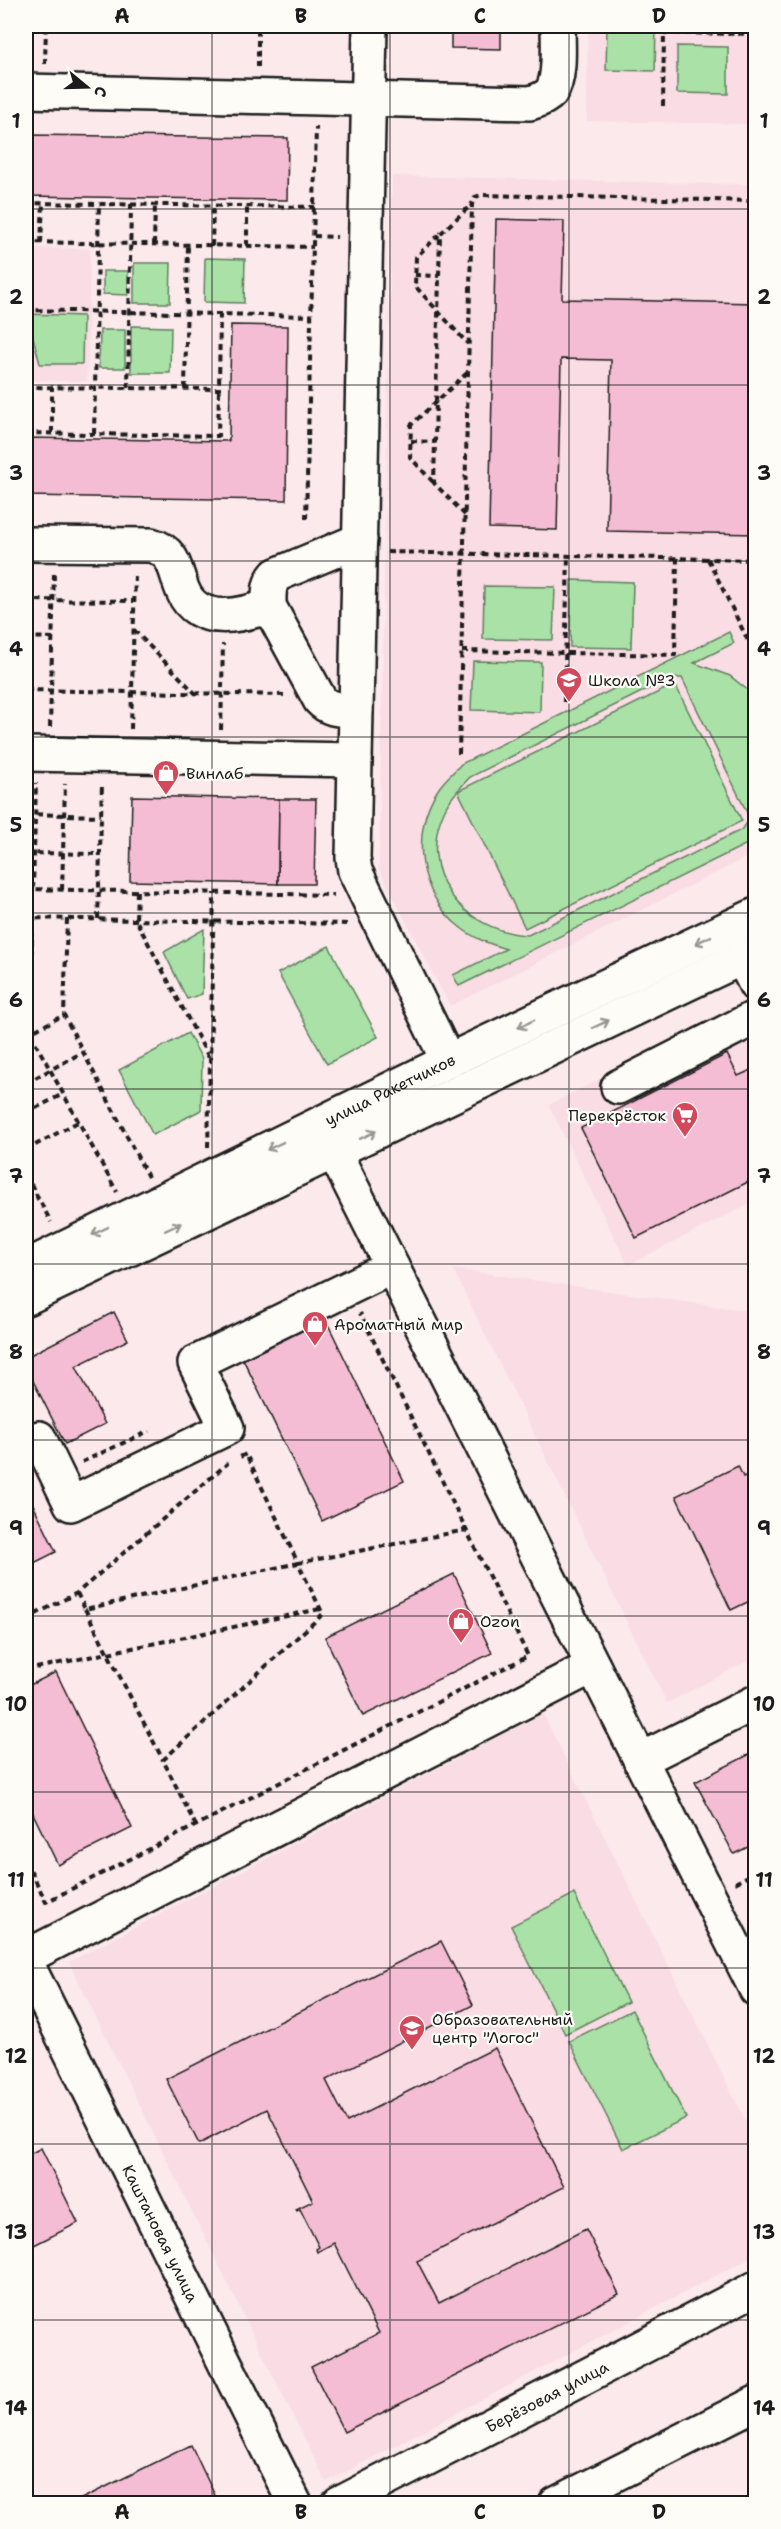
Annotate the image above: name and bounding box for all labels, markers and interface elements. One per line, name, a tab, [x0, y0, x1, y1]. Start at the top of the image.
text: A	[114, 3, 130, 29]
text: B	[295, 3, 307, 29]
text: C	[474, 3, 486, 29]
text: D	[652, 3, 666, 29]
north arrow	[57, 57, 117, 117]
text: С	[89, 84, 112, 100]
text: 1	[11, 108, 21, 134]
text: 1	[759, 108, 769, 134]
text: 2	[9, 284, 23, 310]
text: 2	[757, 284, 771, 310]
text: 3	[9, 460, 23, 486]
text: 3	[757, 460, 771, 486]
text: 4	[9, 636, 23, 662]
text: 4	[757, 636, 771, 662]
school or university icon: Школа №3	[554, 665, 584, 703]
place label: Школа №3	[588, 670, 676, 691]
shop icon: Винлаб	[151, 758, 181, 796]
place label: Винлаб	[186, 763, 244, 784]
text: 5	[10, 812, 22, 838]
text: 5	[758, 812, 770, 838]
one-way arrow	[694, 935, 712, 947]
text: 6	[9, 987, 23, 1013]
text: 6	[757, 987, 771, 1013]
one-way arrow	[518, 1018, 536, 1030]
one-way arrow	[592, 1018, 610, 1030]
street label: улица Ракетчиков	[321, 1049, 458, 1130]
supermarket icon: Перекрёсток	[670, 1100, 700, 1138]
place label: Перекрёсток	[568, 1105, 666, 1126]
one-way arrow	[359, 1128, 377, 1140]
one-way arrow	[267, 1140, 285, 1152]
text: 7	[9, 1163, 23, 1189]
text: 7	[757, 1163, 771, 1189]
one-way arrow	[164, 1221, 182, 1233]
one-way arrow	[91, 1225, 109, 1237]
shop icon: Ароматный мир	[300, 1309, 330, 1347]
place label: Ароматный мир	[334, 1314, 463, 1335]
text: 8	[9, 1339, 23, 1365]
text: 8	[757, 1339, 771, 1365]
text: 9	[9, 1515, 23, 1541]
text: 9	[757, 1515, 771, 1541]
shop icon: Ozon	[446, 1606, 476, 1644]
place label: Ozon	[480, 1611, 520, 1632]
text: 10	[5, 1691, 27, 1717]
text: 10	[753, 1691, 775, 1717]
text: 11	[7, 1867, 25, 1893]
text: 11	[755, 1867, 773, 1893]
place label: Образовательный центр "Логос"	[432, 2009, 573, 2048]
school or university icon: Образовательный центр "Логос"	[397, 2013, 427, 2051]
text: 12	[5, 2043, 27, 2069]
text: 12	[753, 2043, 775, 2069]
street label: Каштановая улица	[118, 2161, 204, 2306]
text: 13	[5, 2219, 27, 2245]
text: 13	[753, 2219, 775, 2245]
street label: Берёзовая улица	[482, 2356, 612, 2437]
text: 14	[5, 2395, 27, 2421]
text: 14	[753, 2395, 775, 2421]
text: A	[114, 2499, 130, 2525]
text: B	[295, 2499, 307, 2525]
text: C	[474, 2499, 486, 2525]
text: D	[652, 2499, 666, 2525]

